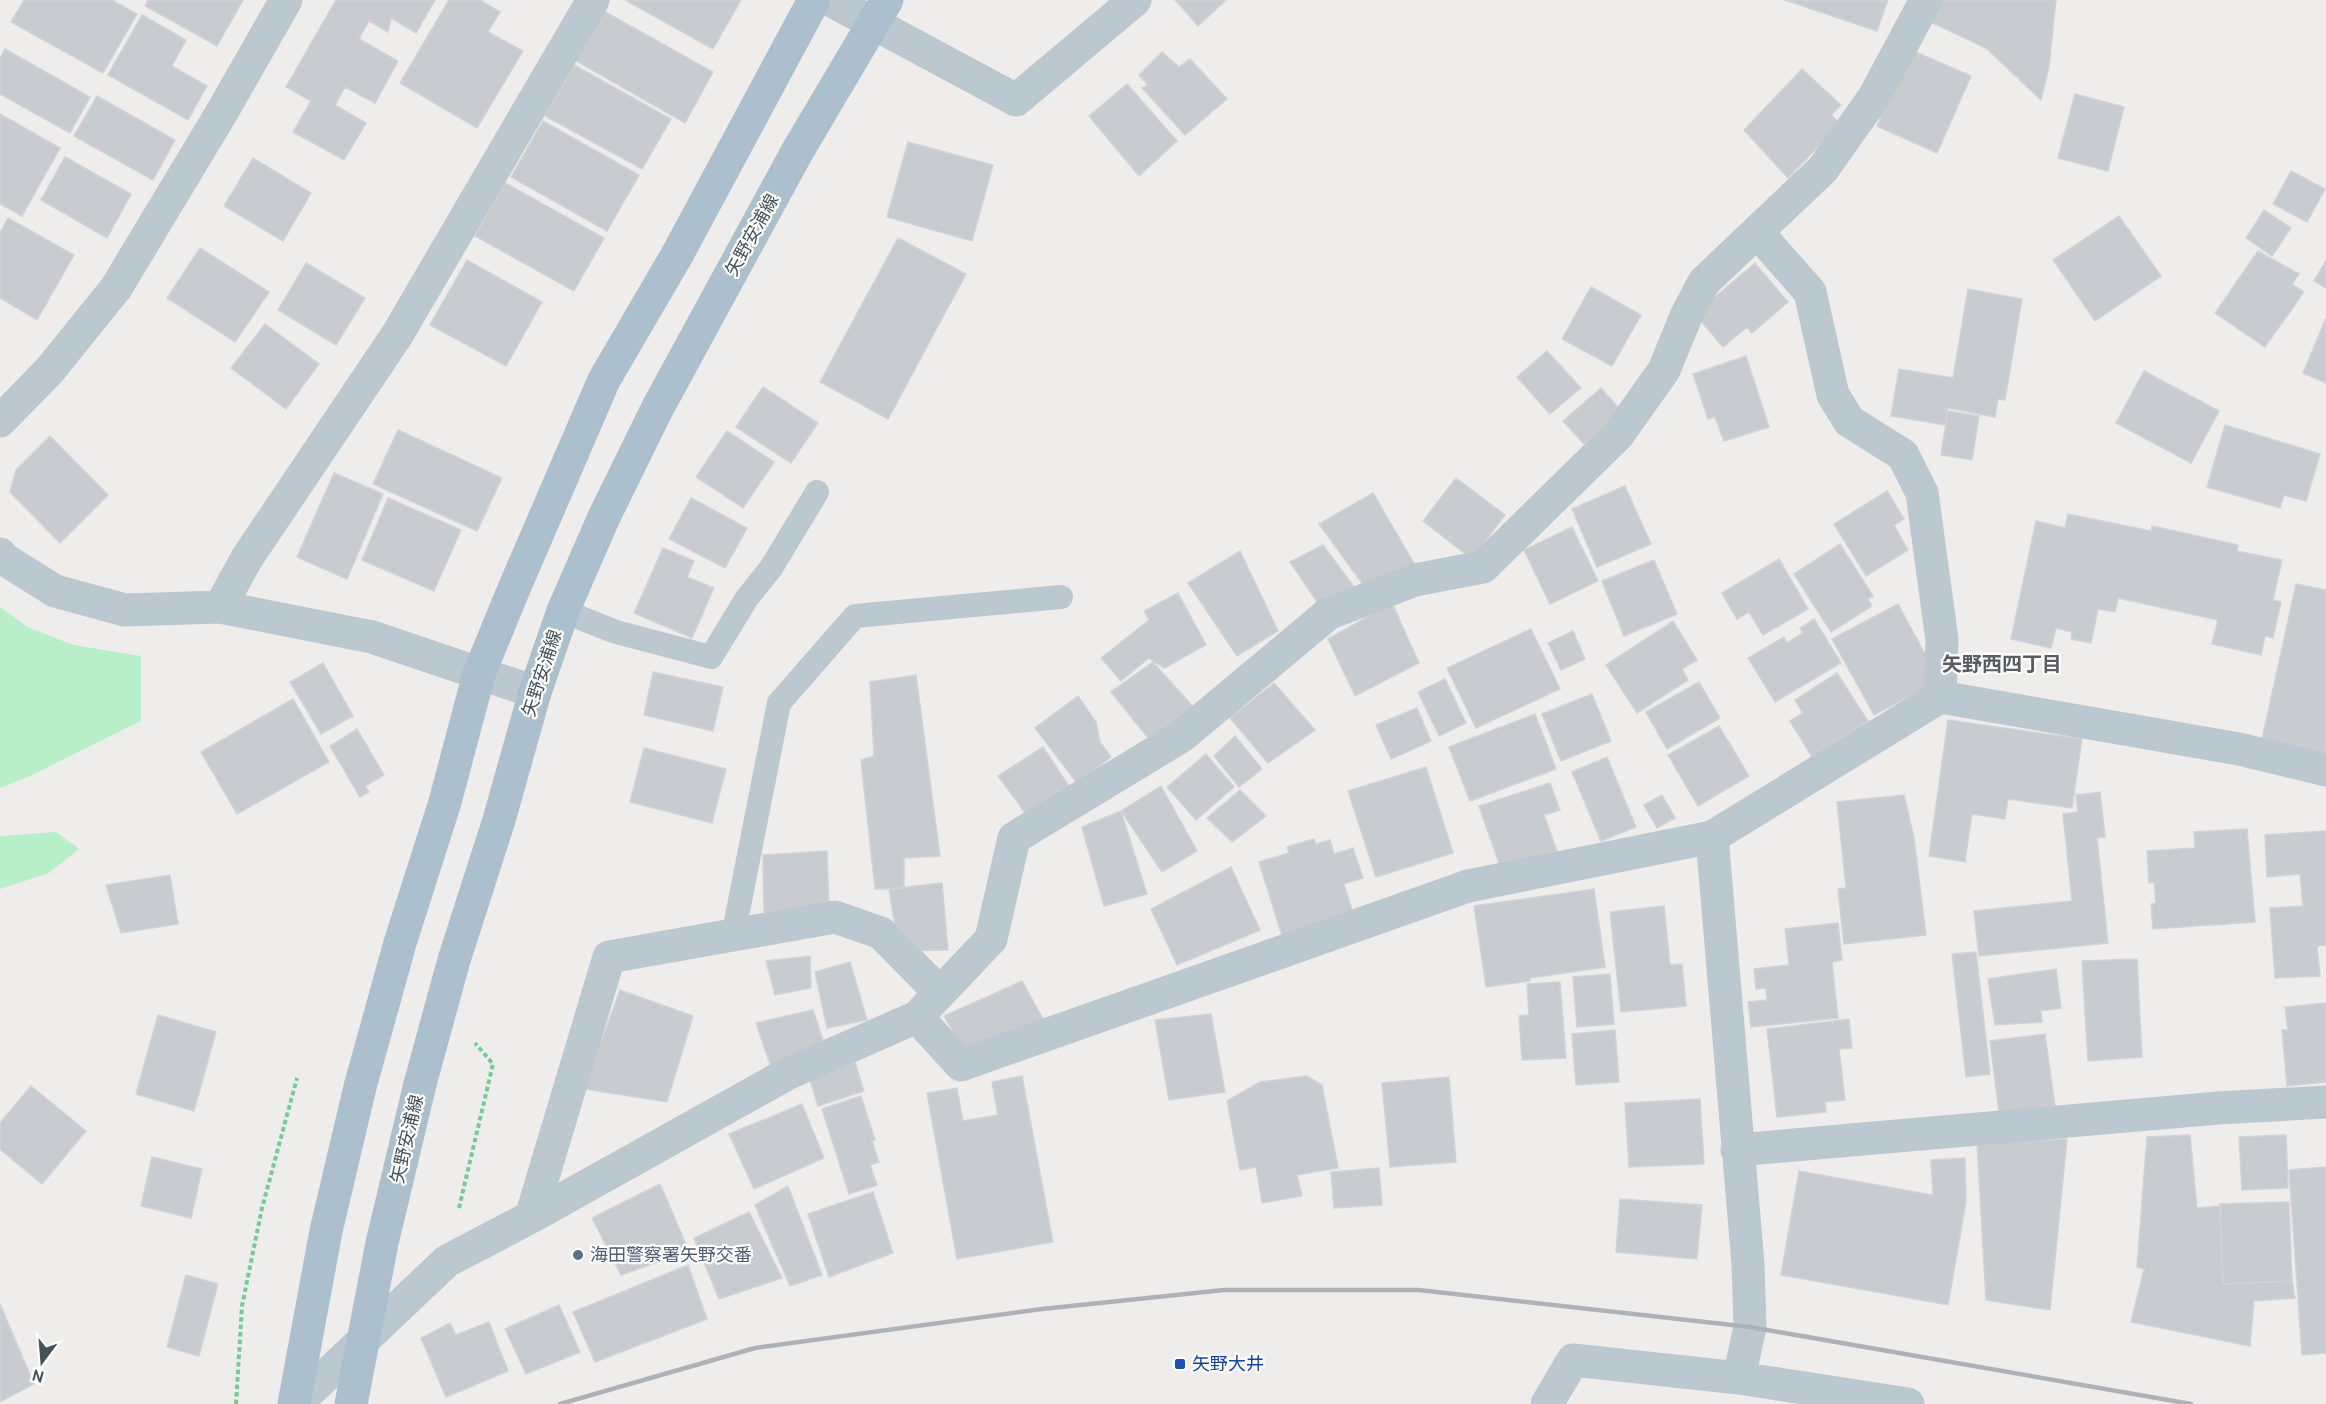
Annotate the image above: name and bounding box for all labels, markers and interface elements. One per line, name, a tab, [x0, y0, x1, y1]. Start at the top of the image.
street label: 矢野安浦線	[721, 190, 783, 280]
street label: 矢野安浦線	[518, 627, 566, 719]
district label: 矢野西四丁目	[1942, 652, 2062, 676]
street label: 矢野安浦線	[386, 1093, 428, 1185]
place label: 海田警察署矢野交番	[590, 1244, 752, 1266]
marker: 海田警察署矢野交番	[571, 1248, 585, 1262]
north arrow	[12, 1332, 72, 1392]
place label: 矢野大井	[1192, 1353, 1264, 1375]
marker: 矢野大井	[1173, 1357, 1187, 1371]
text: N	[30, 1365, 46, 1387]

